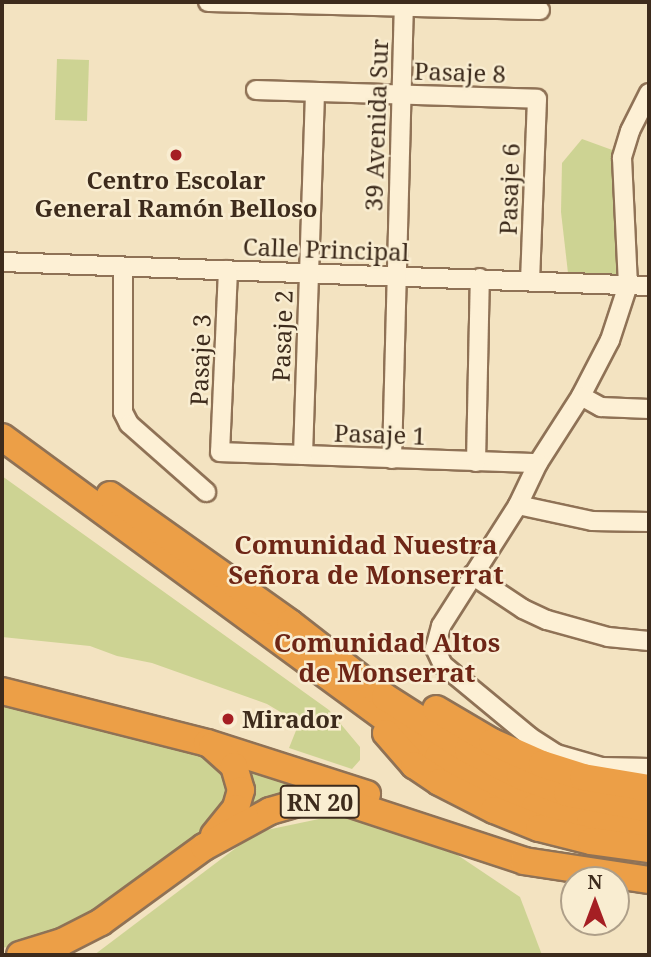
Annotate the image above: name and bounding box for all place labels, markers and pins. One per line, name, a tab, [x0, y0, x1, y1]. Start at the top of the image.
marker: Centro Escolar General Ramón Belloso	[168, 147, 184, 163]
place label: Centro Escolar General Ramón Belloso	[34, 166, 318, 222]
place label: Mirador	[242, 705, 343, 733]
marker: Mirador	[220, 711, 236, 727]

